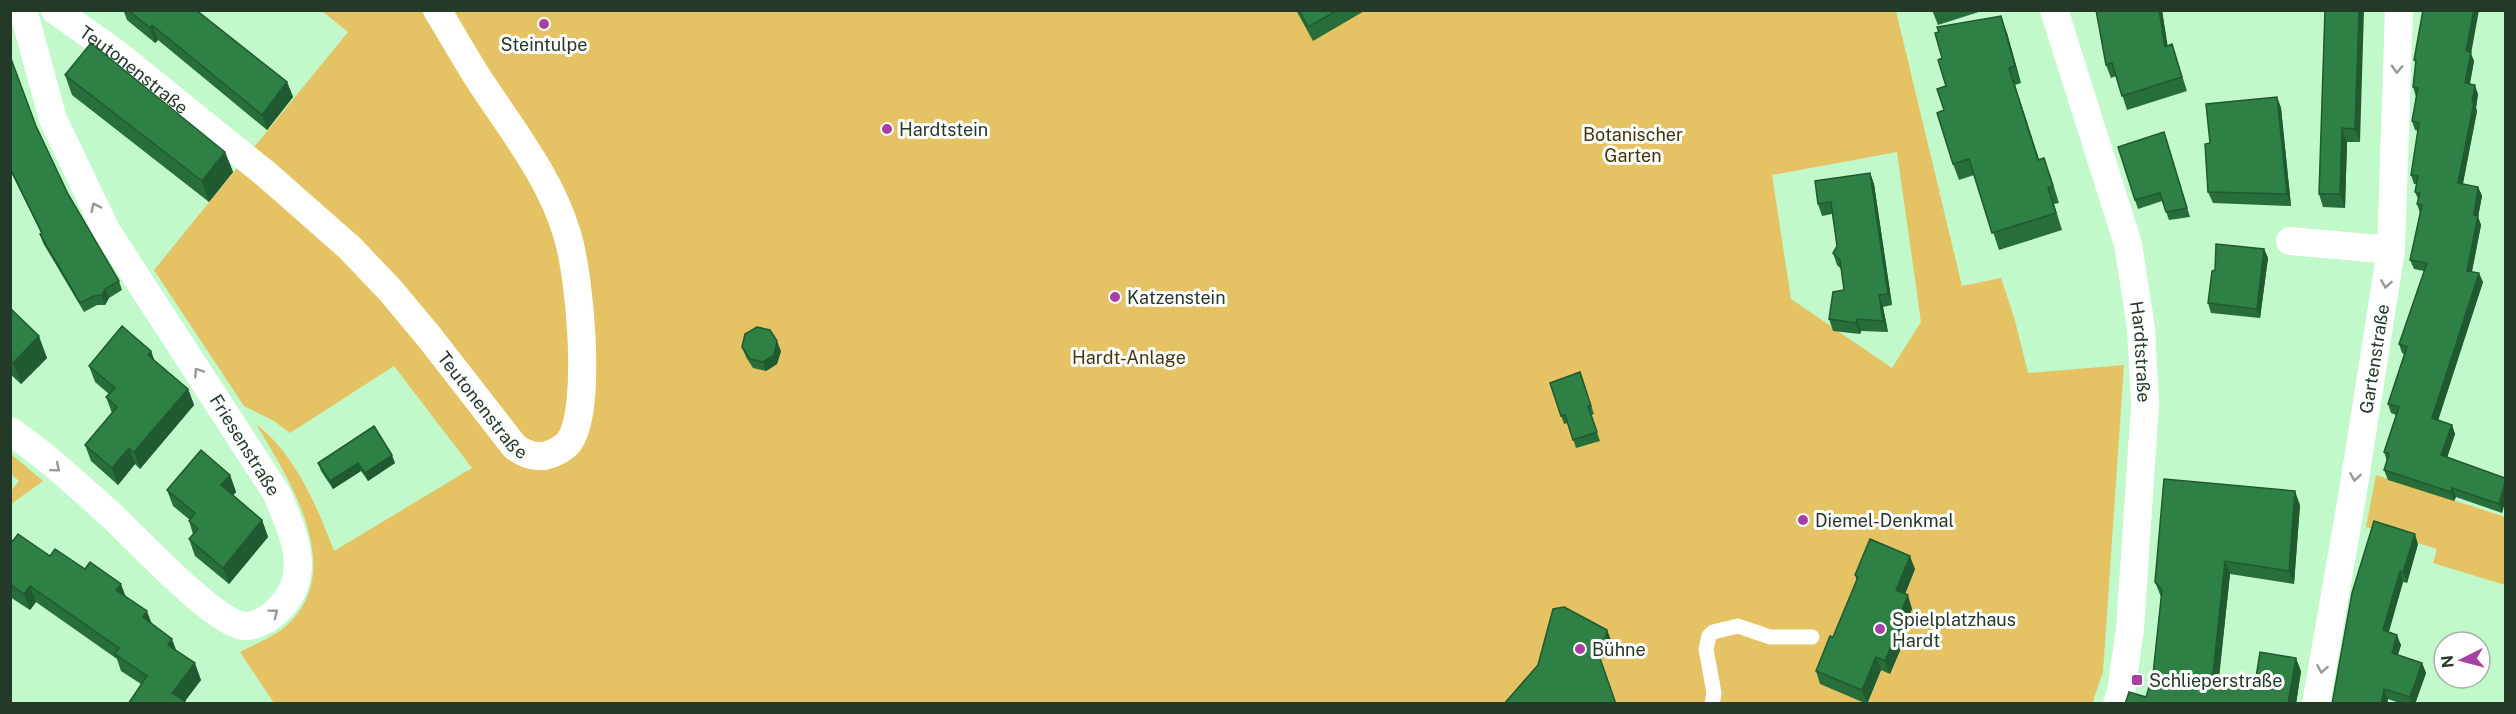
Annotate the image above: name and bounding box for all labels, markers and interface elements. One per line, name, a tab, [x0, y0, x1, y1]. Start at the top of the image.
marker: Steintulpe	[537, 17, 551, 31]
street label: Teutonenstraße	[76, 21, 193, 118]
place label: Steintulpe	[501, 34, 588, 55]
one-way arrow	[2391, 64, 2404, 73]
place label: Hardtstein	[899, 119, 988, 140]
marker: Hardtstein	[880, 122, 894, 136]
park label: Botanischer Garten	[1583, 124, 1683, 166]
one-way arrow	[91, 202, 103, 213]
one-way arrow	[2380, 280, 2392, 289]
place label: Katzenstein	[1127, 287, 1226, 308]
marker: Katzenstein	[1108, 290, 1122, 304]
street label: Hardtstraße	[2126, 299, 2155, 403]
street label: Gartenstraße	[2355, 303, 2393, 415]
street label: Teutonenstraße	[434, 347, 531, 463]
park label: Hardt-Anlage	[1072, 347, 1186, 368]
one-way arrow	[194, 368, 206, 378]
street label: Friesenstraße	[206, 391, 284, 499]
one-way arrow	[49, 461, 60, 472]
one-way arrow	[2350, 472, 2362, 482]
place label: Diemel-Denkmal	[1815, 510, 1954, 531]
marker: Diemel-Denkmal	[1796, 513, 1810, 527]
one-way arrow	[267, 609, 278, 620]
place label: Spielplatzhaus Hardt	[1892, 609, 2016, 651]
marker: Spielplatzhaus Hardt	[1873, 622, 1887, 636]
north arrow	[2432, 630, 2492, 690]
place label: Bühne	[1592, 639, 1646, 660]
marker: Bühne	[1573, 642, 1587, 656]
text: N	[2437, 654, 2458, 669]
one-way arrow	[2316, 664, 2329, 674]
place label: Schlieperstraße	[2149, 670, 2282, 691]
marker: Schlieperstraße	[2130, 673, 2144, 687]

